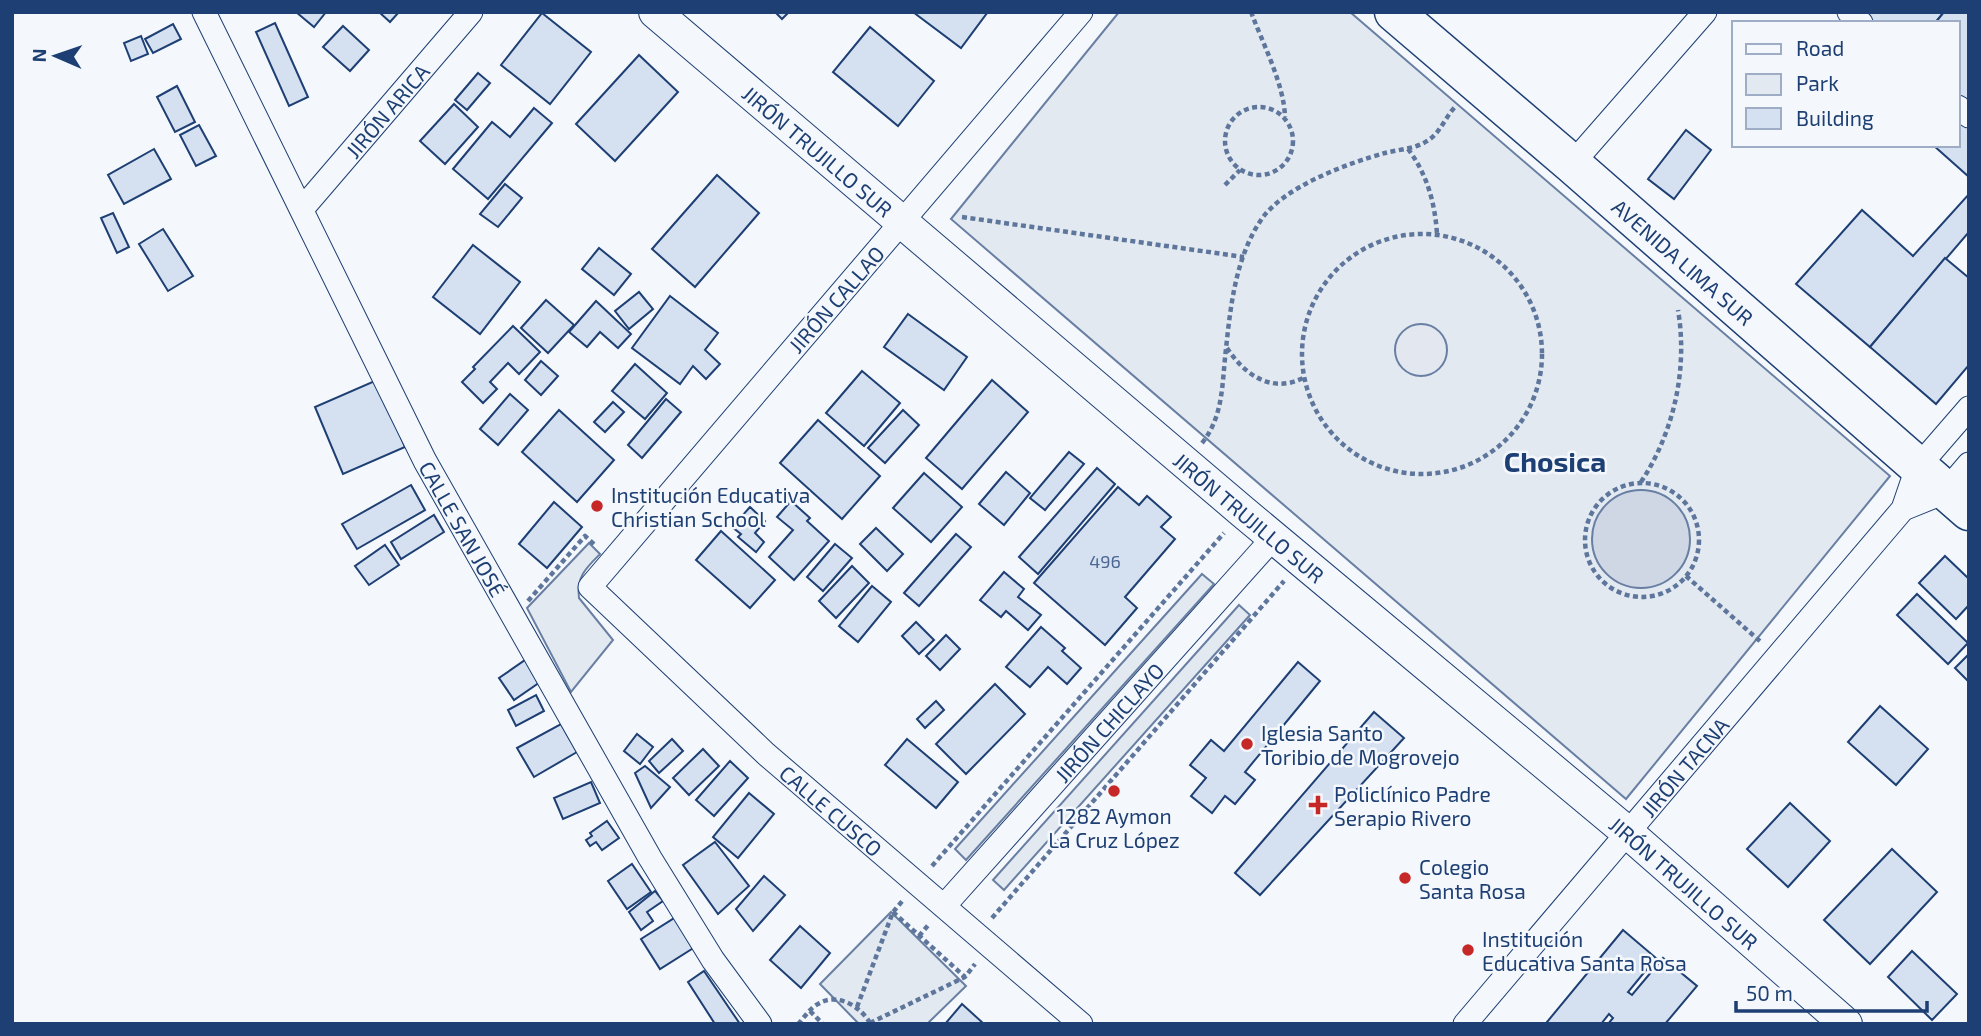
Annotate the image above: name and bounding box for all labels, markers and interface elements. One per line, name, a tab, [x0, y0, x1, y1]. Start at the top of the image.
north arrow	[21, 21, 91, 91]
legend	[1732, 21, 1960, 147]
text: Road	[1796, 35, 1844, 60]
text: N	[27, 48, 50, 63]
street label: JIRÓN ARICA	[340, 58, 434, 162]
text: Park	[1796, 70, 1839, 95]
street label: JIRÓN TRUJILLO SUR	[738, 80, 898, 221]
text: Building	[1796, 105, 1874, 130]
street label: AVENIDA LIMA SUR	[1608, 193, 1759, 330]
street label: JIRÓN CALLAO	[783, 241, 889, 357]
district label: Chosica	[1504, 444, 1606, 478]
street label: JIRÓN TRUJILLO SUR	[1169, 447, 1330, 587]
street label: CALLE SAN JOSÉ	[415, 456, 512, 601]
place label: Institución Educativa Christian School	[611, 482, 810, 531]
marker: Institución Educativa Christian School	[589, 498, 605, 514]
house number: 496	[1089, 550, 1121, 572]
street label: JIRÓN CHICLAYO	[1049, 657, 1168, 787]
street label: JIRÓN TACNA	[1635, 712, 1733, 821]
place label: Iglesia Santo Toribio de Mogrovejo	[1261, 720, 1460, 770]
marker: Iglesia Santo Toribio de Mogrovejo	[1239, 736, 1255, 752]
street label: CALLE CUSCO	[775, 759, 888, 861]
place label: Policlínico Padre Serapio Rivero	[1334, 781, 1491, 830]
marker: 1282 Aymon La Cruz López	[1106, 783, 1122, 799]
marker: Policlínico Padre Serapio Rivero	[1308, 795, 1328, 815]
place label: 1282 Aymon La Cruz López	[1048, 803, 1180, 852]
street label: JIRÓN TRUJILLO SUR	[1605, 811, 1764, 954]
place label: Colegio Santa Rosa	[1419, 854, 1526, 903]
marker: Colegio Santa Rosa	[1397, 870, 1413, 886]
place label: Institución Educativa Santa Rosa	[1482, 926, 1687, 975]
marker: Institución Educativa Santa Rosa	[1460, 942, 1476, 958]
scale bar	[1736, 970, 1927, 1014]
text: 50 m	[1746, 980, 1793, 1005]

